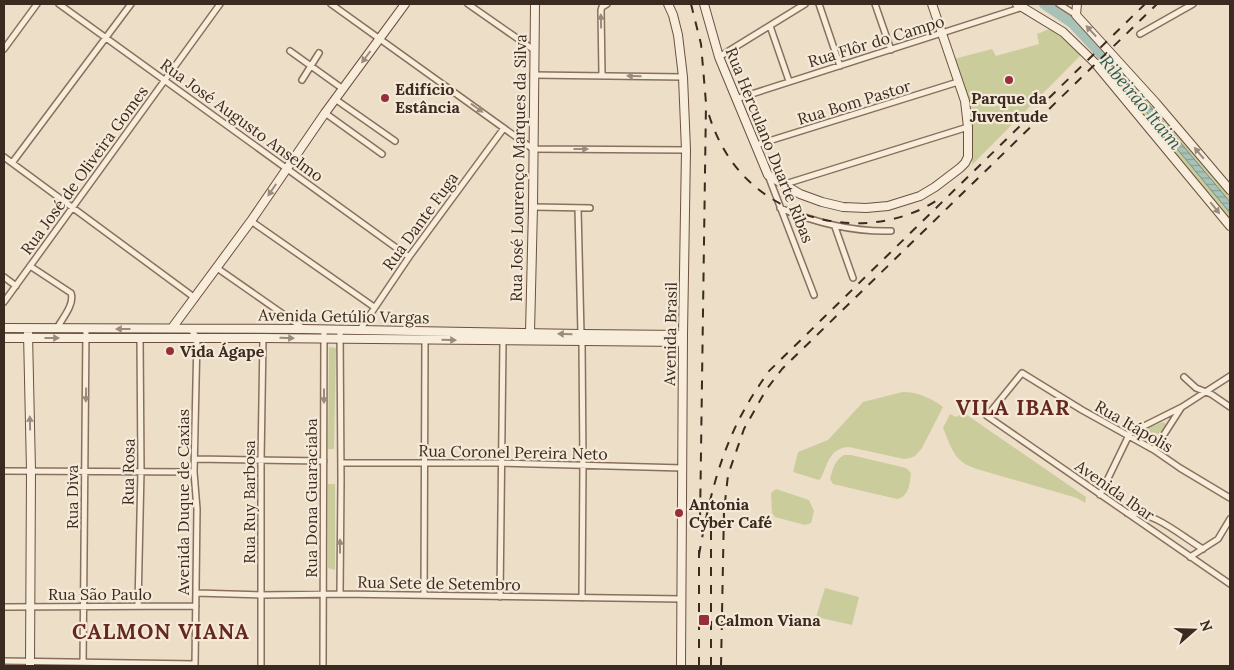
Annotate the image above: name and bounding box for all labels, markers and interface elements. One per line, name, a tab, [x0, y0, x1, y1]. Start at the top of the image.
street label: Rua Flôr do Campo	[805, 11, 947, 71]
one-way arrow	[597, 12, 605, 28]
one-way arrow	[1085, 26, 1097, 38]
street label: Rua José Lourenço Marques da Silva	[506, 34, 530, 302]
street label: Rua Herculano Duarte Ribas	[722, 44, 818, 246]
one-way arrow	[361, 50, 372, 63]
water label: Ribeirão Itaim	[1095, 50, 1187, 154]
street label: Rua José Augusto Anselmo	[157, 54, 327, 186]
one-way arrow	[626, 72, 642, 80]
marker: Parque da Juventude	[1003, 74, 1015, 86]
street label: Rua Bom Pastor	[795, 75, 913, 129]
place label: Edifício Estância	[395, 79, 460, 117]
street label: Rua José de Oliveira Gomes	[16, 82, 152, 258]
place label: Parque da Juventude	[970, 88, 1049, 126]
marker: Edifício Estância	[379, 92, 391, 104]
one-way arrow	[470, 103, 483, 113]
one-way arrow	[574, 145, 590, 153]
one-way arrow	[1193, 147, 1204, 160]
street label: Rua Dante Fuga	[378, 168, 462, 274]
one-way arrow	[267, 183, 277, 196]
one-way arrow	[1210, 201, 1221, 214]
street label: Avenida Brasil	[659, 282, 681, 387]
street label: Avenida Getúlio Vargas	[257, 304, 430, 327]
one-way arrow	[115, 325, 131, 333]
one-way arrow	[556, 330, 572, 338]
one-way arrow	[45, 334, 61, 342]
one-way arrow	[279, 335, 295, 343]
one-way arrow	[441, 336, 457, 344]
place label: Vida Ágape	[180, 341, 265, 361]
marker: Vida Ágape	[164, 345, 176, 357]
one-way arrow	[82, 387, 90, 403]
one-way arrow	[320, 388, 328, 404]
district label: VILA IBAR	[956, 394, 1070, 421]
street label: Rua Itápolis	[1091, 396, 1177, 456]
street label: Avenida Duque de Caxias	[173, 409, 193, 596]
one-way arrow	[26, 414, 34, 430]
street label: Rua Dona Guaraciaba	[301, 418, 321, 578]
street label: Rua Rosa	[117, 438, 139, 506]
street label: Rua Ruy Barbosa	[239, 440, 259, 564]
street label: Rua Coronel Pereira Neto	[418, 440, 608, 464]
street label: Avenida Ibar	[1071, 455, 1159, 525]
street label: Rua Diva	[62, 465, 82, 529]
place label: Antonia Cyber Café	[689, 494, 773, 532]
marker: Antonia Cyber Café	[673, 507, 685, 519]
one-way arrow	[336, 537, 344, 553]
street label: Rua Sete de Setembro	[357, 572, 521, 594]
street label: Rua São Paulo	[48, 584, 152, 604]
north arrow	[1169, 605, 1219, 655]
place label: Calmon Viana	[715, 610, 821, 630]
marker: Calmon Viana	[697, 613, 711, 627]
text: N	[1196, 617, 1217, 634]
district label: CALMON VIANA	[72, 618, 250, 645]

